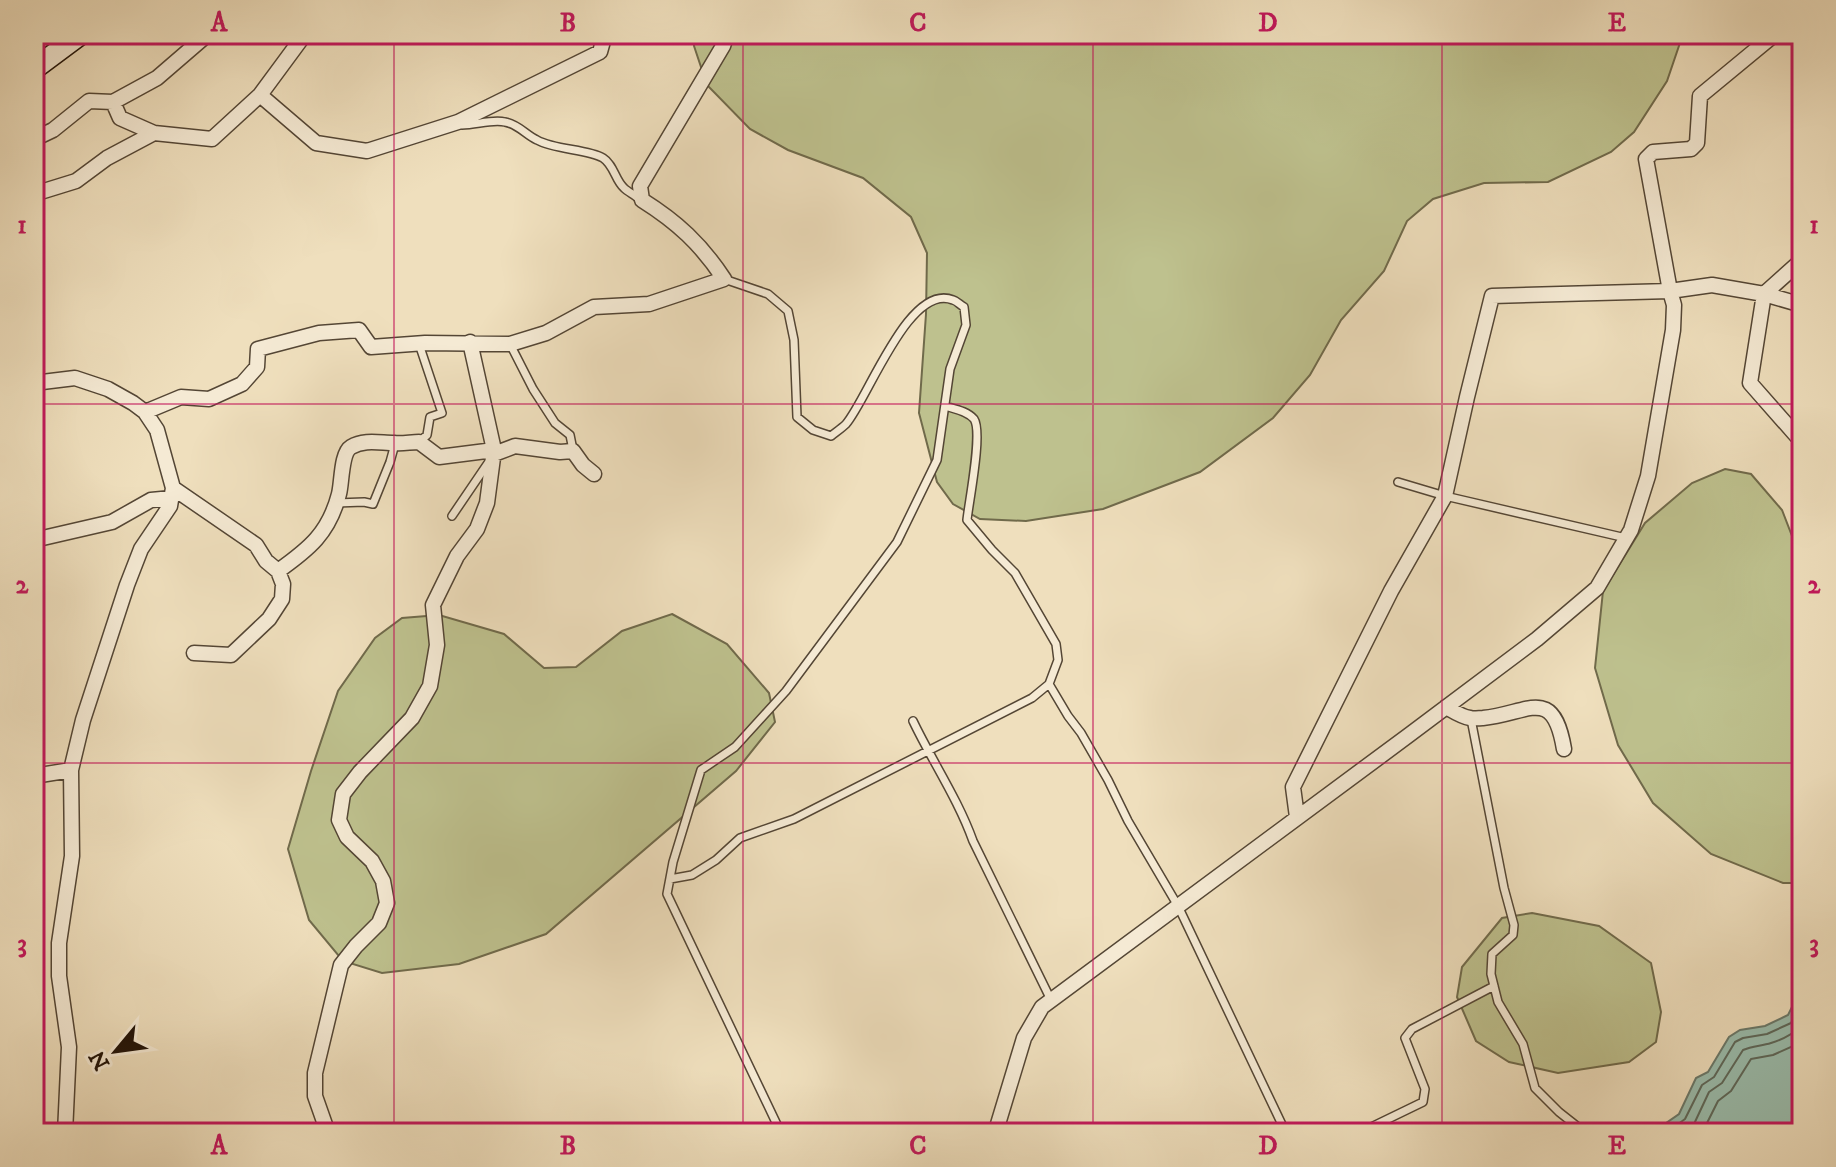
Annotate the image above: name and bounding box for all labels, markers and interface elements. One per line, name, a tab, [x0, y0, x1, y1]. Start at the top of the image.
text: A	[210, 7, 229, 40]
text: B	[560, 7, 576, 40]
text: C	[909, 7, 927, 40]
text: D	[1258, 7, 1278, 40]
text: E	[1608, 7, 1626, 40]
text: 1	[17, 209, 27, 242]
text: 1	[1809, 209, 1819, 242]
text: 2	[16, 569, 30, 602]
text: 2	[1808, 569, 1822, 602]
text: 3	[17, 928, 27, 961]
text: 3	[1809, 928, 1819, 961]
north arrow	[76, 1011, 156, 1091]
text: N	[84, 1046, 116, 1074]
text: A	[210, 1130, 229, 1163]
text: B	[560, 1130, 576, 1163]
text: C	[909, 1130, 927, 1163]
text: D	[1258, 1130, 1278, 1163]
text: E	[1608, 1130, 1626, 1163]

